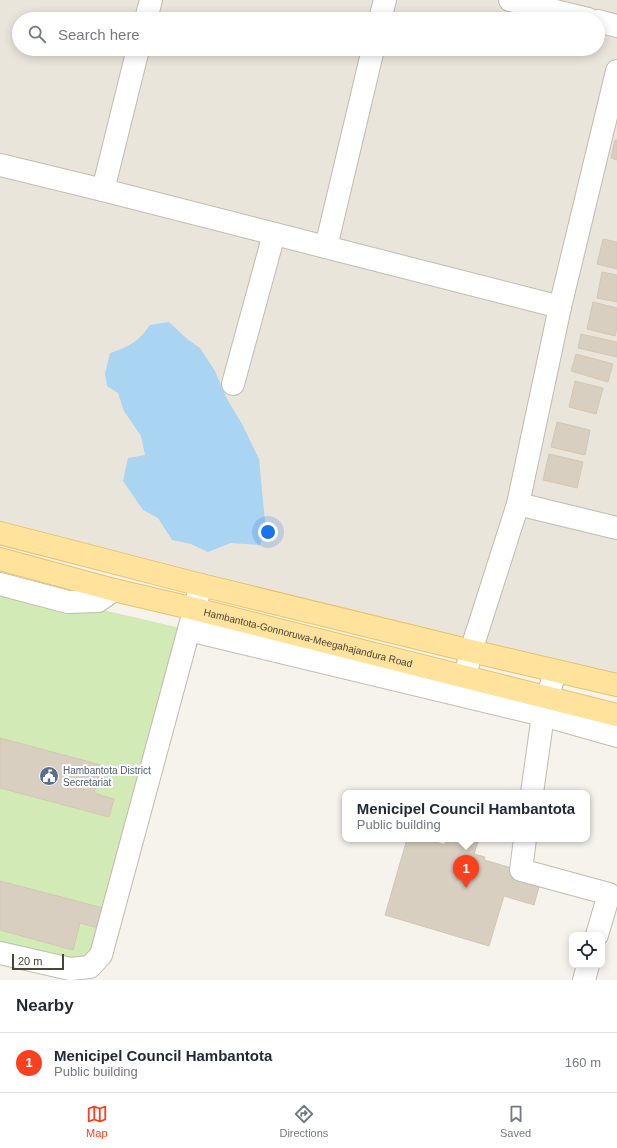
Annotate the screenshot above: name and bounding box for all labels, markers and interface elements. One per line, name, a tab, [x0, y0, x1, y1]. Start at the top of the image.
search box	[12, 12, 605, 56]
icon: search	[26, 23, 48, 45]
text: Search here	[58, 26, 140, 43]
your location	[258, 522, 278, 542]
street label: Hambantota-Gonnoruwa-Meegahajandura Road	[203, 606, 414, 669]
public building icon: Hambantota District Secretariat	[38, 765, 60, 787]
place label: Hambantota District Secretariat	[63, 765, 151, 788]
popup	[342, 790, 590, 842]
text: Menicipel Council Hambantota	[357, 800, 575, 817]
text: Public building	[357, 817, 441, 832]
pin: 1	[453, 855, 479, 888]
map controls	[569, 932, 605, 968]
button: locate	[569, 932, 605, 968]
scale bar	[12, 952, 64, 971]
text: 20 m	[18, 955, 42, 967]
text: Nearby	[16, 996, 74, 1015]
text: Menicipel Council Hambantota	[54, 1047, 272, 1064]
text: 1	[25, 1055, 33, 1070]
text: 160 m	[565, 1055, 601, 1070]
text: Public building	[54, 1064, 138, 1079]
tab: Map	[86, 1103, 108, 1139]
tab: Directions	[279, 1103, 328, 1139]
tab: Saved	[500, 1103, 531, 1139]

